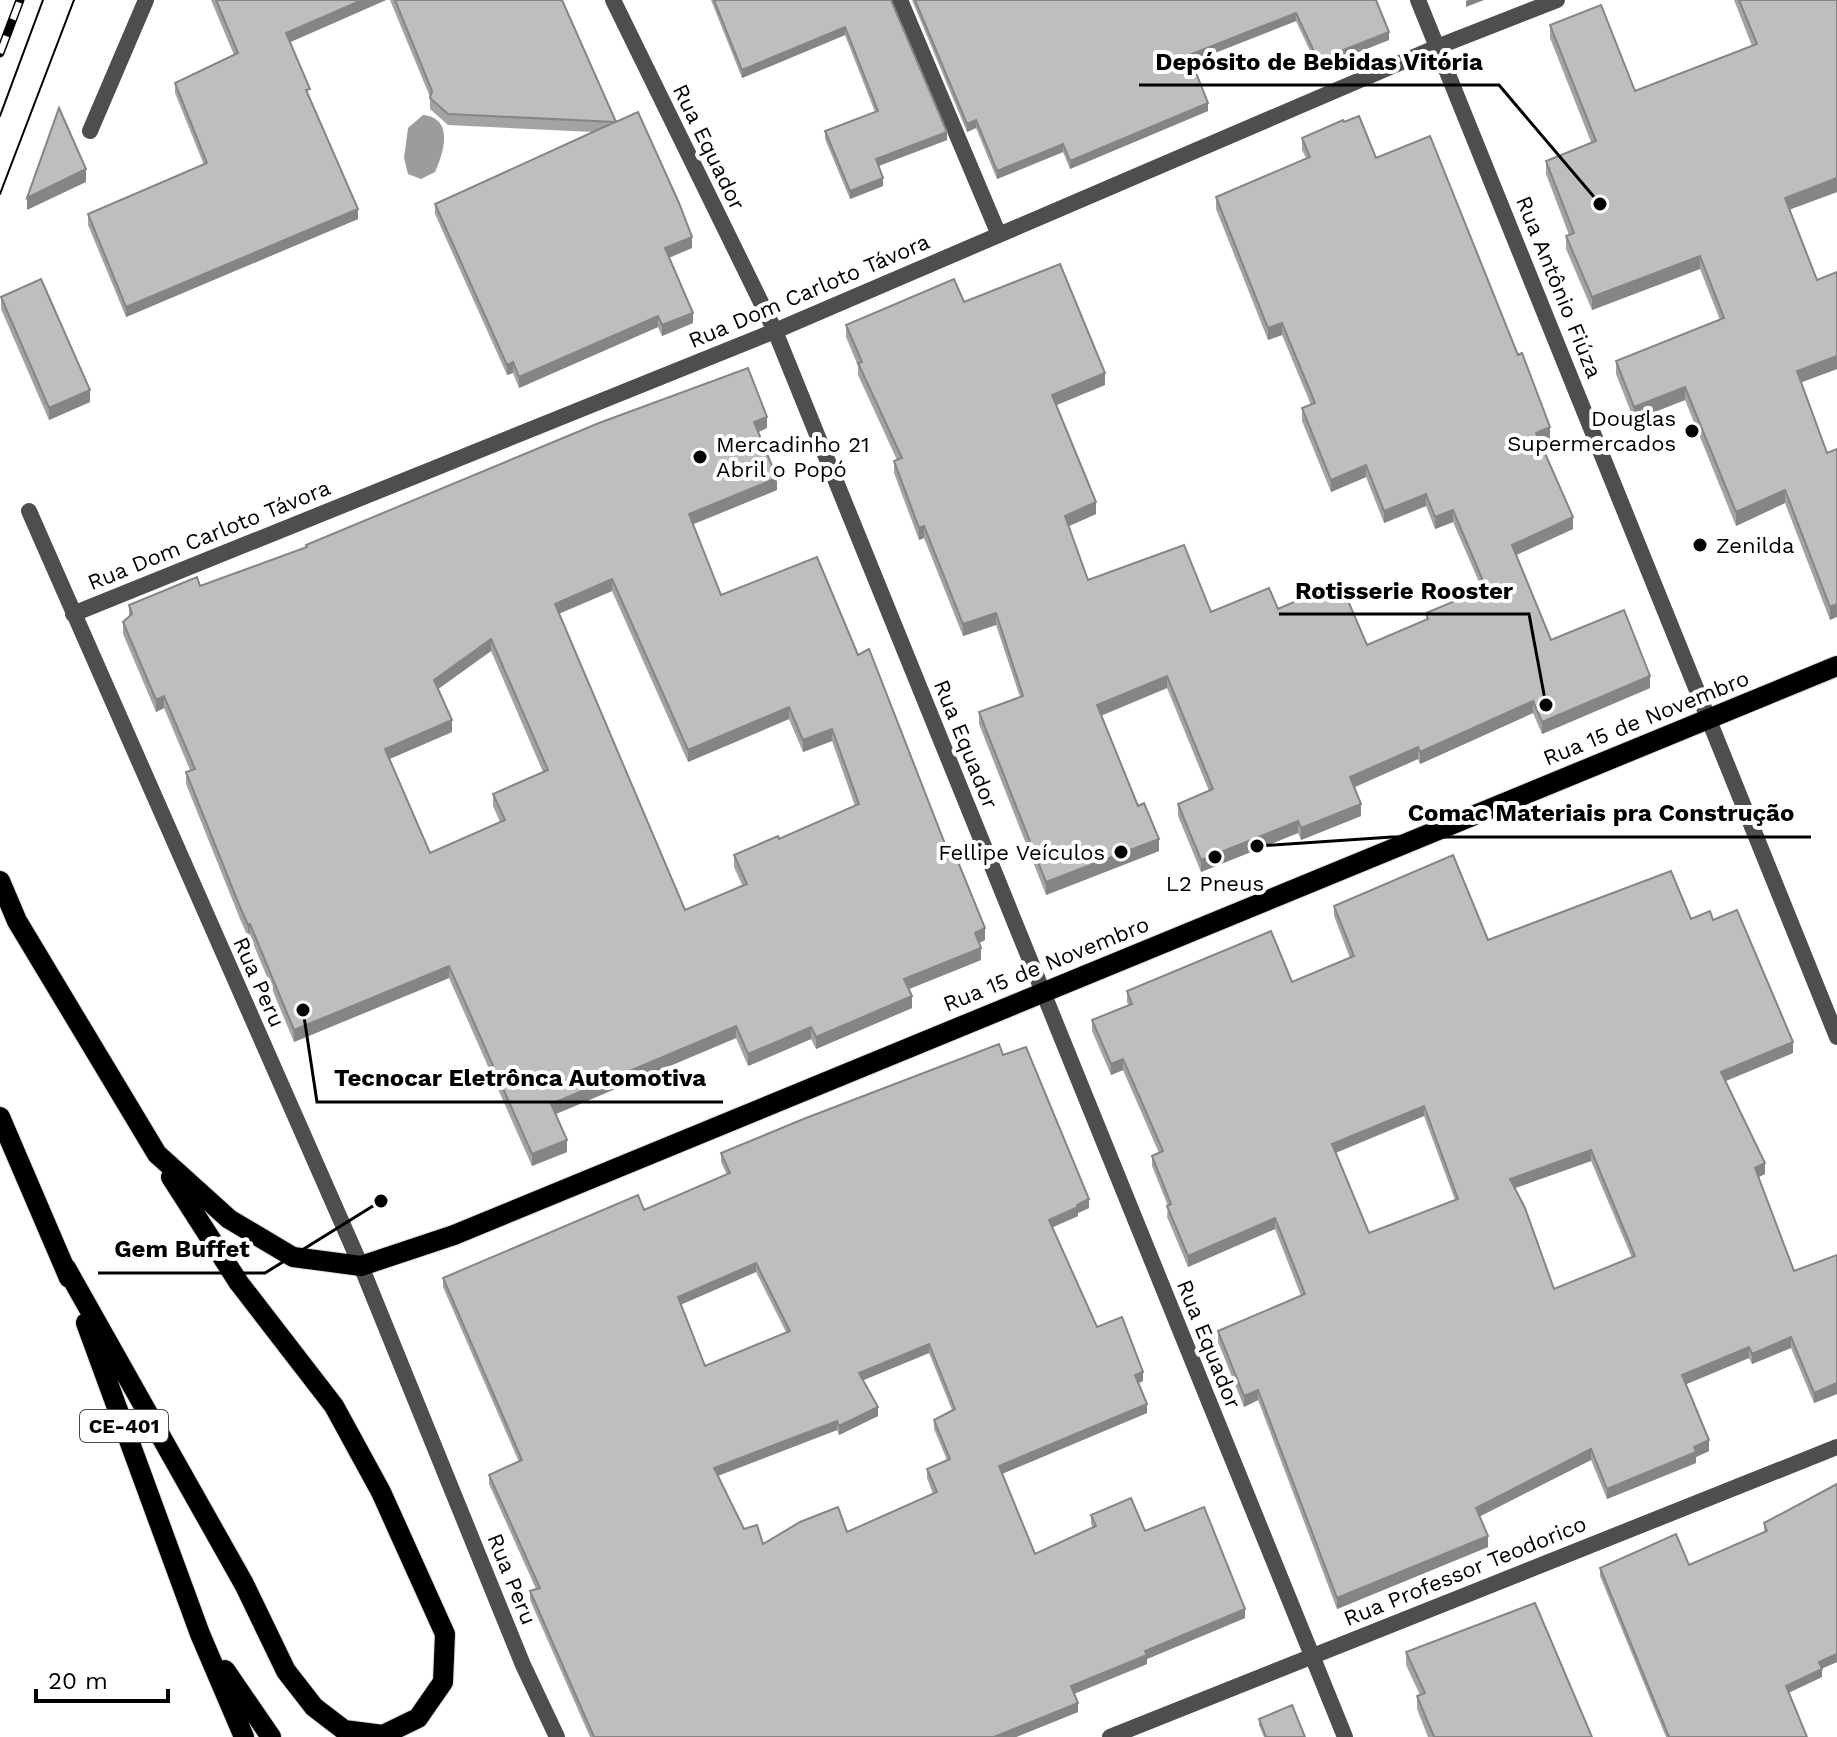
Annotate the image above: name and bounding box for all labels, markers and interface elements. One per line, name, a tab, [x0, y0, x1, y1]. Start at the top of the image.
callout: Depósito de Bebidas Vitória	[1139, 37, 1499, 85]
text: Depósito de Bebidas Vitória	[1155, 48, 1483, 76]
street label: Rua Equador	[668, 80, 750, 214]
street label: Rua Antônio Fiúza	[1511, 192, 1607, 382]
street label: Rua Dom Carloto Távora	[685, 229, 933, 353]
place label: Douglas Supermercados	[1507, 406, 1676, 456]
marker: Douglas Supermercados	[1683, 422, 1701, 440]
place label: Mercadinho 21 Abril o Popó	[716, 432, 870, 482]
marker: Mercadinho 21 Abril o Popó	[691, 448, 709, 466]
street label: Rua Dom Carloto Távora	[84, 475, 334, 595]
place label: Zenilda	[1716, 533, 1794, 558]
marker: Zenilda	[1691, 536, 1709, 554]
callout: Rotisserie Rooster	[1279, 566, 1529, 614]
text: Rotisserie Rooster	[1295, 577, 1514, 605]
street label: Rua 15 de Novembro	[1539, 665, 1753, 771]
street label: Rua Equador	[929, 676, 1003, 812]
callout: Comac Materiais pra Construção	[1392, 789, 1811, 837]
text: Comac Materiais pra Construção	[1408, 799, 1794, 827]
place label: Fellipe Veículos	[938, 840, 1105, 865]
marker: Fellipe Veículos	[1112, 843, 1130, 861]
marker: L2 Pneus	[1206, 848, 1224, 866]
place label: L2 Pneus	[1166, 871, 1264, 896]
street label: Rua 15 de Novembro	[939, 911, 1153, 1017]
street label: Rua Peru	[228, 933, 290, 1031]
callout: Tecnocar Eletrônca Automotiva	[317, 1054, 723, 1102]
text: Tecnocar Eletrônca Automotiva	[334, 1064, 706, 1092]
callout: Gem Buffet	[98, 1225, 265, 1273]
text: Gem Buffet	[114, 1235, 250, 1263]
street label: Rua Equador	[1172, 1276, 1246, 1412]
road number: CE-401	[80, 1410, 168, 1442]
street label: Rua Professor Teodorico	[1340, 1511, 1590, 1631]
street label: Rua Peru	[482, 1530, 542, 1628]
scale bar	[36, 1653, 168, 1703]
text: 20 m	[48, 1667, 108, 1695]

